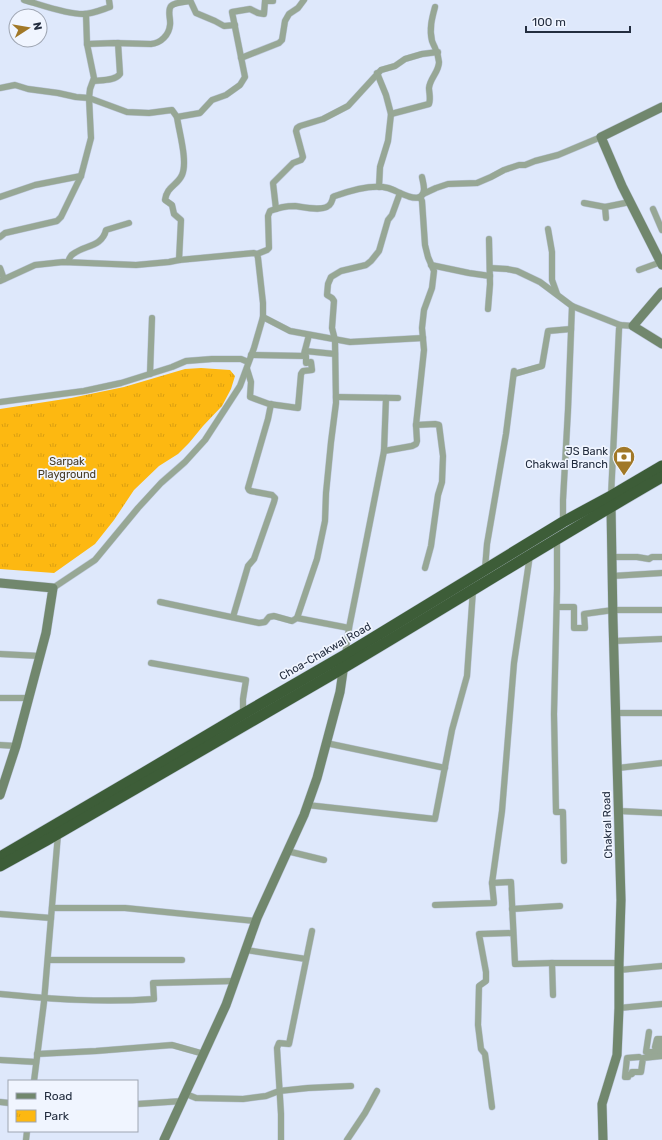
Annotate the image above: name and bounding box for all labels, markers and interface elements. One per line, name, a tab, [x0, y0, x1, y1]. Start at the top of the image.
north arrow	[8, 8, 48, 48]
scale bar	[526, 8, 630, 34]
text: 100 m	[532, 15, 566, 29]
text: N	[30, 21, 44, 31]
bank icon: JS Bank Chakwal Branch	[611, 444, 637, 477]
place label: JS Bank Chakwal Branch	[525, 445, 608, 471]
park label: Sarpak Playground	[38, 455, 96, 481]
street label: Choa-Chakwal Road	[277, 620, 373, 683]
street label: Chakral Road	[600, 791, 615, 859]
legend	[8, 1080, 138, 1132]
text: Road	[44, 1089, 72, 1103]
text: Park	[44, 1109, 70, 1123]

